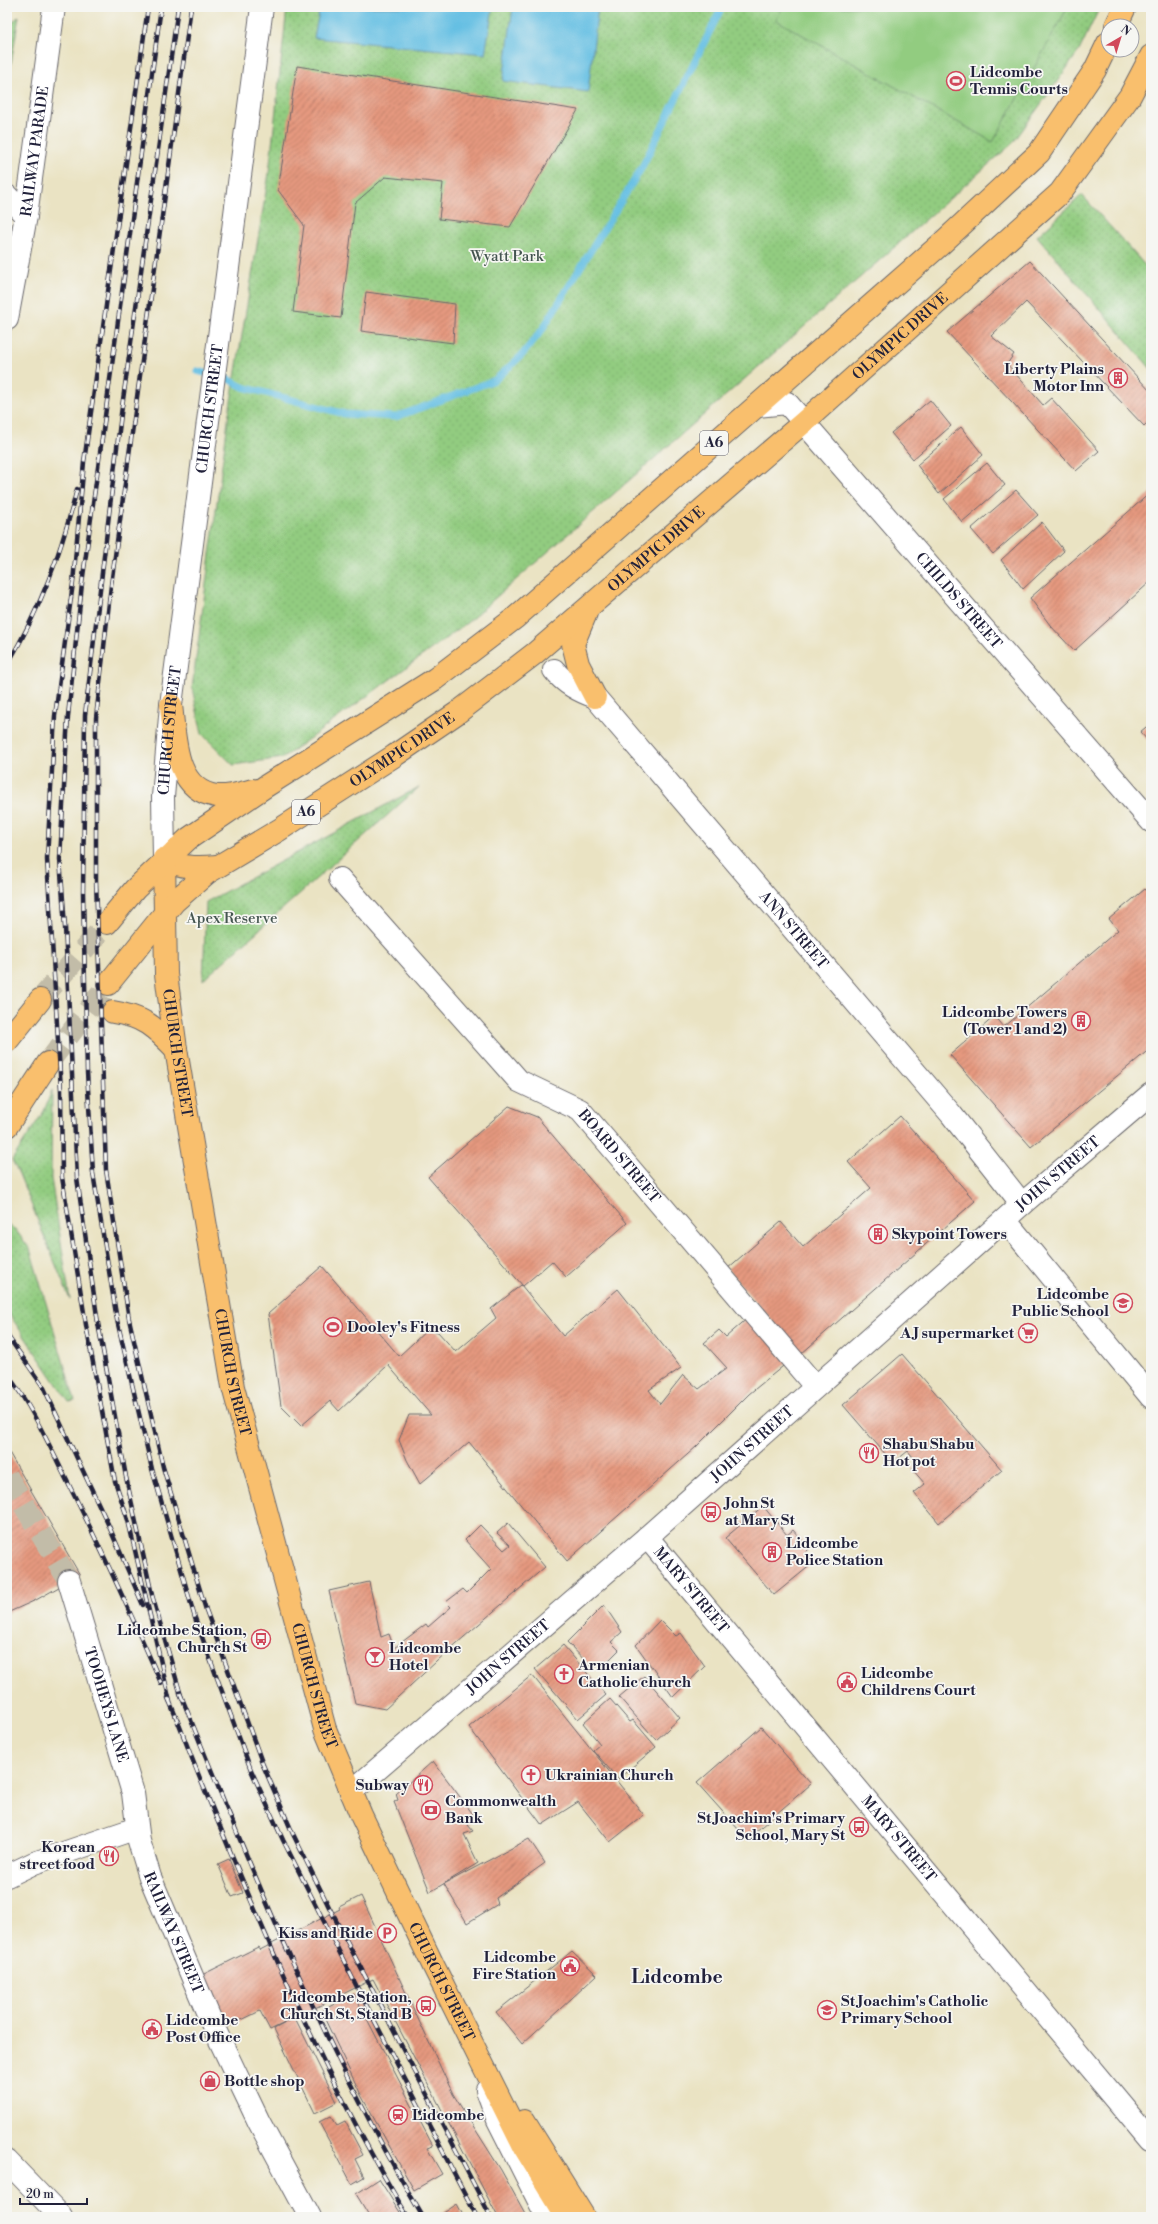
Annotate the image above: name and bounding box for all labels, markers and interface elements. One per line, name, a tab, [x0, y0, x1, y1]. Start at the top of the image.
north arrow	[1100, 18, 1140, 58]
text: N	[1118, 23, 1134, 39]
place label: Lidcombe Tennis Courts	[970, 63, 1068, 99]
sports icon: Lidcombe Tennis Courts	[945, 70, 967, 92]
street label: RAILWAY PARADE	[17, 85, 53, 218]
park label: Wyatt Park	[469, 247, 545, 266]
street label: OLYMPIC DRIVE	[848, 288, 952, 384]
street label: CHURCH STREET	[192, 343, 227, 474]
place label: Liberty Plains Motor Inn	[1004, 360, 1105, 396]
building icon: Liberty Plains Motor Inn	[1107, 367, 1129, 389]
road number: A6	[700, 431, 728, 455]
street label: OLYMPIC DRIVE	[603, 502, 709, 596]
street label: CHILDS STREET	[912, 548, 1006, 653]
street label: CHURCH STREET	[154, 664, 186, 796]
street label: OLYMPIC DRIVE	[346, 708, 458, 792]
road number: A6	[292, 800, 320, 824]
street label: ANN STREET	[755, 886, 833, 973]
park label: Apex Reserve	[185, 909, 278, 928]
street label: CHURCH STREET	[159, 988, 197, 1119]
place label: Lidcombe Towers (Tower 1 and 2)	[942, 1003, 1067, 1039]
building icon: Lidcombe Towers (Tower 1 and 2)	[1070, 1010, 1092, 1032]
street label: BOARD STREET	[573, 1105, 665, 1207]
street label: JOHN STREET	[1011, 1132, 1104, 1216]
building icon: Skypoint Towers	[867, 1223, 889, 1245]
place label: Skypoint Towers	[892, 1225, 1007, 1244]
place label: Lidcombe Public School	[1012, 1285, 1109, 1321]
school or university icon: Lidcombe Public School	[1112, 1292, 1134, 1314]
street label: CHURCH STREET	[210, 1307, 255, 1439]
sports icon: Dooley's Fitness	[322, 1316, 344, 1338]
place label: Dooley's Fitness	[347, 1318, 460, 1337]
supermarket icon: A J supermarket	[1017, 1322, 1039, 1344]
place label: A J supermarket	[899, 1324, 1015, 1343]
street label: JOHN STREET	[705, 1401, 798, 1487]
place label: Shabu Shabu Hot pot	[883, 1435, 975, 1471]
restaurant icon: Shabu Shabu Hot pot	[858, 1442, 880, 1464]
place label: John St at Mary St	[723, 1494, 796, 1530]
bus stop icon: John St at Mary St	[700, 1501, 722, 1523]
place label: Lidcombe Police Station	[786, 1534, 884, 1570]
building icon: Lidcombe Police Station	[761, 1541, 783, 1563]
street label: MARY STREET	[650, 1543, 733, 1638]
street label: JOHN STREET	[461, 1615, 554, 1699]
place label: Lidcombe Station, Church St	[117, 1621, 248, 1657]
street label: CHURCH STREET	[287, 1621, 342, 1752]
bus stop icon: Lidcombe Station, Church St	[250, 1628, 272, 1650]
place label: Lidcombe Hotel	[389, 1639, 461, 1675]
street label: TOOHEYS LANE	[80, 1644, 133, 1765]
bar icon: Lidcombe Hotel	[364, 1646, 386, 1668]
place label: Armenian Catholic church	[577, 1656, 692, 1692]
church icon: Armenian Catholic church	[553, 1663, 575, 1685]
place label: Lidcombe Childrens Court	[861, 1664, 976, 1700]
public building icon: Lidcombe Childrens Court	[836, 1671, 858, 1693]
church icon: Ukrainian Church	[520, 1764, 542, 1786]
place label: Ukrainian Church	[545, 1766, 674, 1785]
restaurant icon: Subway	[412, 1774, 434, 1796]
place label: Subway	[356, 1776, 409, 1795]
place label: Commonwealth Bank	[445, 1792, 557, 1828]
street label: MARY STREET	[857, 1792, 941, 1886]
bank icon: Commonwealth Bank	[420, 1799, 442, 1821]
place label: St Joachim's Primary School, Mary St	[697, 1809, 846, 1845]
bus stop icon: St Joachim's Primary School, Mary St	[848, 1816, 870, 1838]
place label: Korean street food	[20, 1838, 96, 1874]
restaurant icon: Korean street food	[98, 1845, 120, 1867]
street label: RAILWAY STREET	[139, 1869, 208, 1997]
street label: CHURCH STREET	[404, 1919, 479, 2045]
parking icon: Kiss and Ride	[376, 1922, 398, 1944]
place label: Kiss and Ride	[278, 1924, 373, 1943]
place label: Lidcombe Fire Station	[472, 1948, 557, 1984]
public building icon: Lidcombe Fire Station	[559, 1955, 581, 1977]
district label: Lidcombe	[631, 1965, 723, 1989]
place label: Lidcombe Station, Church St, Stand B	[280, 1988, 412, 2024]
place label: St Joachim's Catholic Primary School	[841, 1992, 988, 2028]
bus stop icon: Lidcombe Station, Church St, Stand B	[415, 1995, 437, 2017]
school or university icon: St Joachim's Catholic Primary School	[816, 1999, 838, 2021]
place label: Lidcombe Post Office	[166, 2011, 241, 2047]
public building icon: Lidcombe Post Office	[141, 2018, 163, 2040]
shop icon: Bottle shop	[199, 2070, 221, 2092]
place label: Bottle shop	[224, 2072, 305, 2091]
station icon: Lidcombe	[387, 2104, 409, 2126]
place label: Lidcombe	[412, 2106, 484, 2125]
scale bar	[20, 2180, 87, 2206]
text: 20 m	[26, 2187, 54, 2202]

